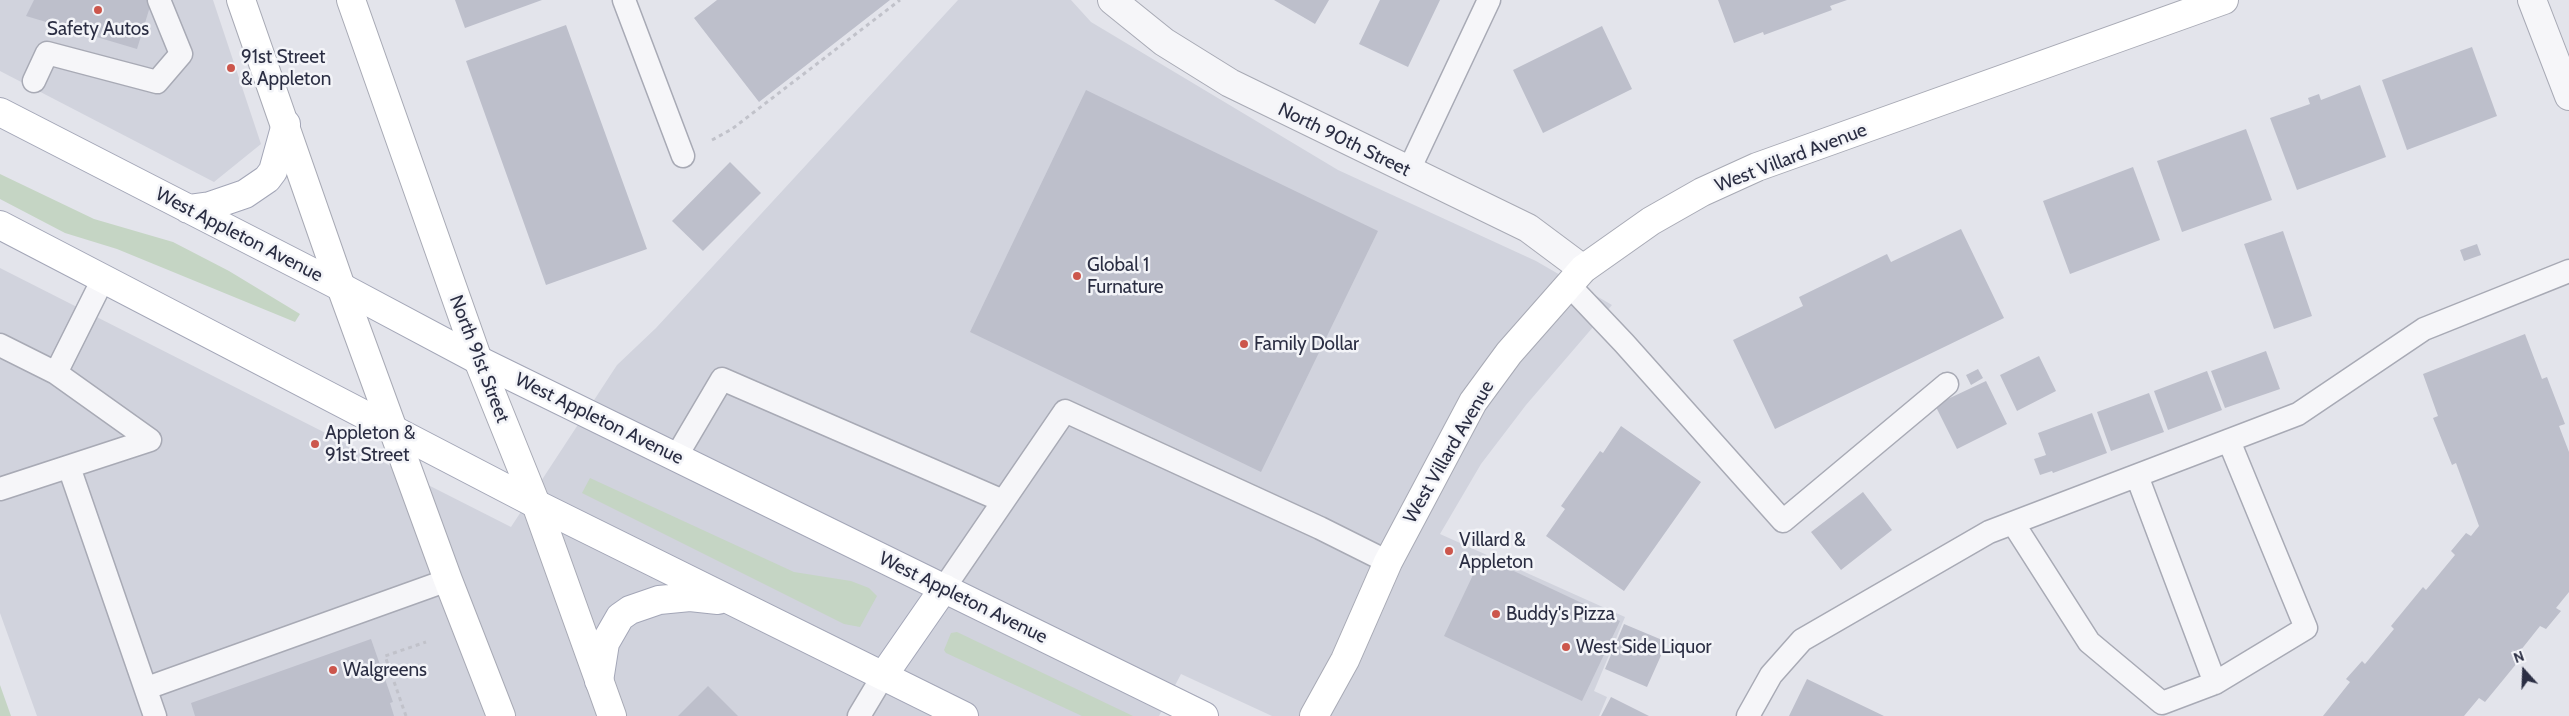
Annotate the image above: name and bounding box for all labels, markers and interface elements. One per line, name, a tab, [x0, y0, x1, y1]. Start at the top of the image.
marker: Safety Autos	[92, 4, 104, 16]
place label: Safety Autos	[47, 18, 149, 40]
place label: 91st Street & Appleton	[241, 46, 331, 90]
marker: 91st Street & Appleton	[225, 62, 237, 74]
street label: North 90th Street	[1274, 98, 1414, 182]
street label: West Villard Avenue	[1712, 119, 1870, 197]
street label: West Appleton Avenue	[152, 183, 326, 287]
place label: Global 1 Furnature	[1087, 254, 1164, 298]
marker: Global 1 Furnature	[1071, 270, 1083, 282]
street label: North 91st Street	[444, 292, 514, 426]
place label: Family Dollar	[1254, 333, 1359, 355]
marker: Family Dollar	[1238, 338, 1250, 350]
street label: West Appleton Avenue	[511, 368, 687, 470]
street label: West Villard Avenue	[1399, 377, 1499, 527]
place label: Appleton & 91st Street	[325, 422, 415, 466]
marker: Appleton & 91st Street	[309, 438, 321, 450]
place label: Villard & Appleton	[1459, 529, 1533, 573]
marker: Villard & Appleton	[1443, 545, 1455, 557]
street label: West Appleton Avenue	[875, 547, 1051, 649]
place label: Buddy's Pizza	[1506, 603, 1615, 625]
marker: Buddy's Pizza	[1490, 608, 1502, 620]
place label: West Side Liquor	[1576, 636, 1712, 658]
marker: West Side Liquor	[1560, 641, 1572, 653]
north arrow	[2499, 646, 2549, 696]
text: N	[2511, 647, 2527, 667]
place label: Walgreens	[343, 659, 427, 681]
marker: Walgreens	[327, 664, 339, 676]

